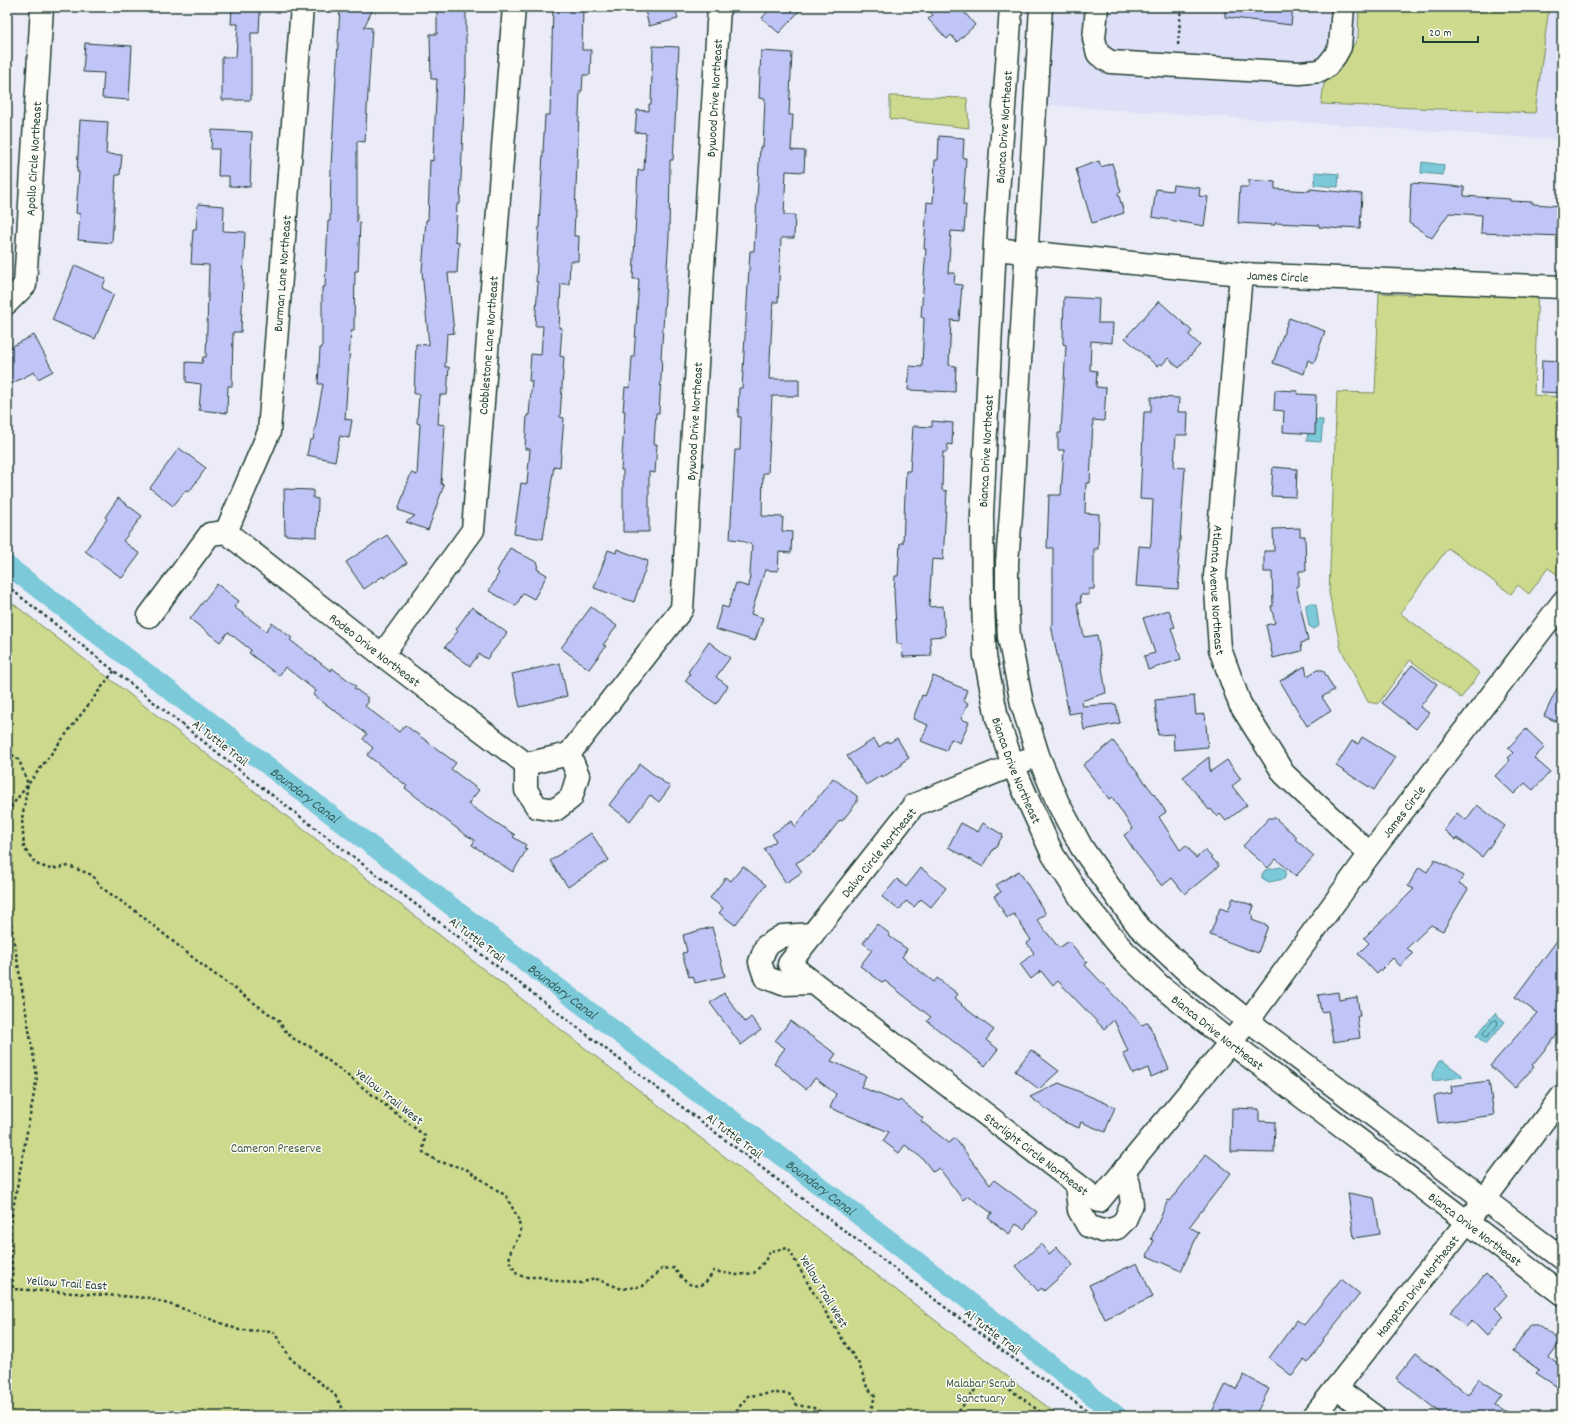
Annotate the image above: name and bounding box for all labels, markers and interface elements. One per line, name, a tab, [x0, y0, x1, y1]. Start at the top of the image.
scale bar	[1423, 18, 1478, 44]
text: 20 m	[1429, 25, 1452, 42]
street label: Bywood Drive Northeast	[703, 38, 729, 158]
street label: Bianca Drive Northeast	[992, 70, 1019, 184]
street label: Apollo Circle Northeast	[22, 101, 48, 217]
street label: Burman Lane Northeast	[270, 214, 298, 332]
street label: James Circle	[1246, 267, 1309, 289]
street label: Cobblestone Lane Northeast	[475, 275, 505, 416]
street label: Bywood Drive Northeast	[683, 362, 709, 481]
street label: Bianca Drive Northeast	[975, 394, 1000, 508]
street label: Atlanta Avenue Northeast	[1203, 524, 1229, 658]
street label: Rodeo Drive Northeast	[324, 610, 424, 693]
street label: Bianca Drive Northeast	[985, 715, 1045, 828]
street label: Al Tuttle Trail	[187, 716, 252, 772]
water label: Boundary Canal	[265, 763, 344, 830]
street label: James Circle	[1379, 782, 1431, 843]
street label: Dalva Circle Northeast	[838, 804, 922, 903]
street label: Al Tuttle Trail	[444, 913, 509, 969]
water label: Boundary Canal	[523, 959, 602, 1026]
street label: Bianca Drive Northeast	[1166, 991, 1267, 1076]
street label: Yellow Trail West	[350, 1065, 427, 1131]
street label: Al Tuttle Trail	[701, 1109, 766, 1165]
street label: Starlight Circle Northeast	[979, 1109, 1092, 1202]
park label: Cameron Preserve	[231, 1140, 321, 1159]
water label: Boundary Canal	[781, 1155, 860, 1222]
street label: Bianca Drive Northeast	[1423, 1189, 1525, 1272]
street label: Hampton Drive Northeast	[1372, 1232, 1465, 1342]
street label: Yellow Trail West	[794, 1252, 852, 1332]
street label: Yellow Trail East	[26, 1272, 108, 1297]
street label: Al Tuttle Trail	[959, 1305, 1024, 1361]
park label: Malabar Scrub Sanctuary	[946, 1375, 1016, 1409]

